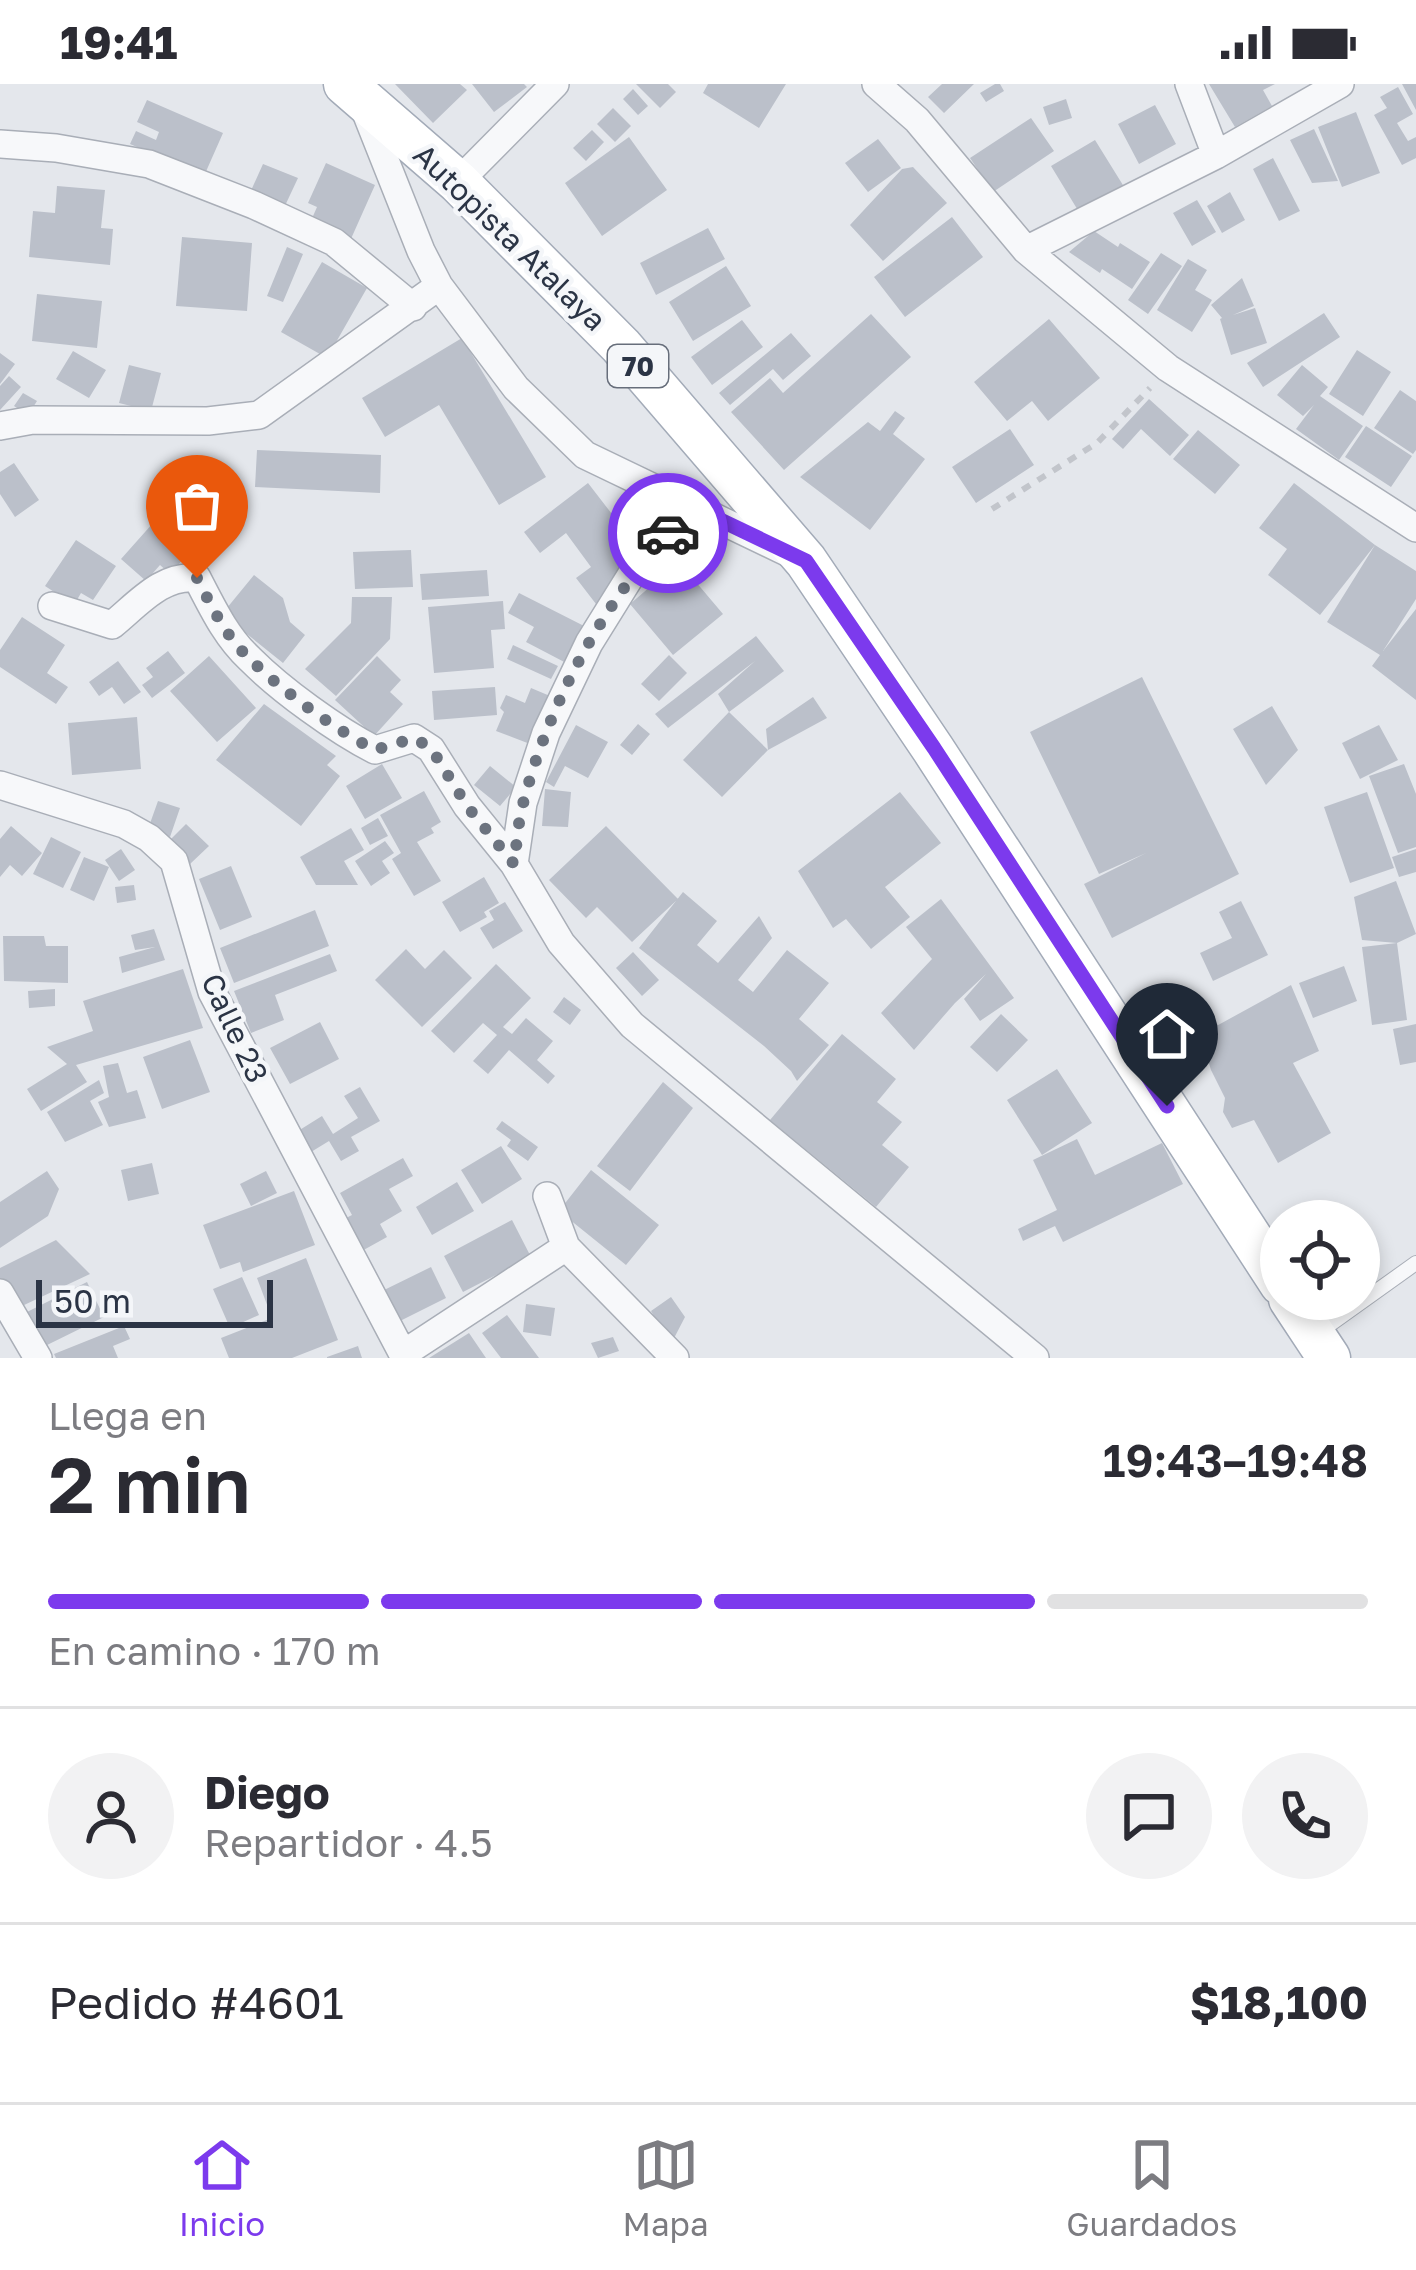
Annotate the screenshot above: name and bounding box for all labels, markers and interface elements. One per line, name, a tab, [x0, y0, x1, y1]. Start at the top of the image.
text: 19:41	[60, 15, 177, 69]
street label: Autopista Atalaya	[406, 136, 614, 338]
road number: 70	[608, 345, 668, 387]
pin	[146, 455, 248, 578]
icon: bag	[164, 473, 230, 539]
courier	[608, 473, 728, 593]
icon: car	[635, 500, 701, 566]
street label: Calle 23	[194, 968, 276, 1088]
pin	[1116, 983, 1218, 1106]
icon: home	[1134, 1001, 1200, 1067]
map controls	[1260, 1200, 1380, 1320]
button: locate	[1260, 1200, 1380, 1320]
scale bar	[36, 1274, 273, 1327]
text: 50 m	[54, 1281, 131, 1320]
text: Llega en	[48, 1392, 207, 1439]
text: 19:43–19:48	[1103, 1433, 1368, 1487]
text: 2 min	[48, 1437, 251, 1530]
text: En camino · 170 m	[48, 1627, 380, 1674]
button: person	[48, 1753, 174, 1879]
button: chat	[1086, 1753, 1212, 1879]
button: phone	[1242, 1753, 1368, 1879]
text: Diego	[204, 1765, 330, 1819]
text: Repartidor · 4.5	[204, 1819, 493, 1866]
text: Pedido #4601	[48, 1975, 344, 2029]
text: $18,100	[1190, 1975, 1368, 2029]
tab: Inicio	[179, 2132, 265, 2243]
tab: Mapa	[623, 2132, 709, 2243]
tab: Guardados	[1066, 2132, 1237, 2243]

